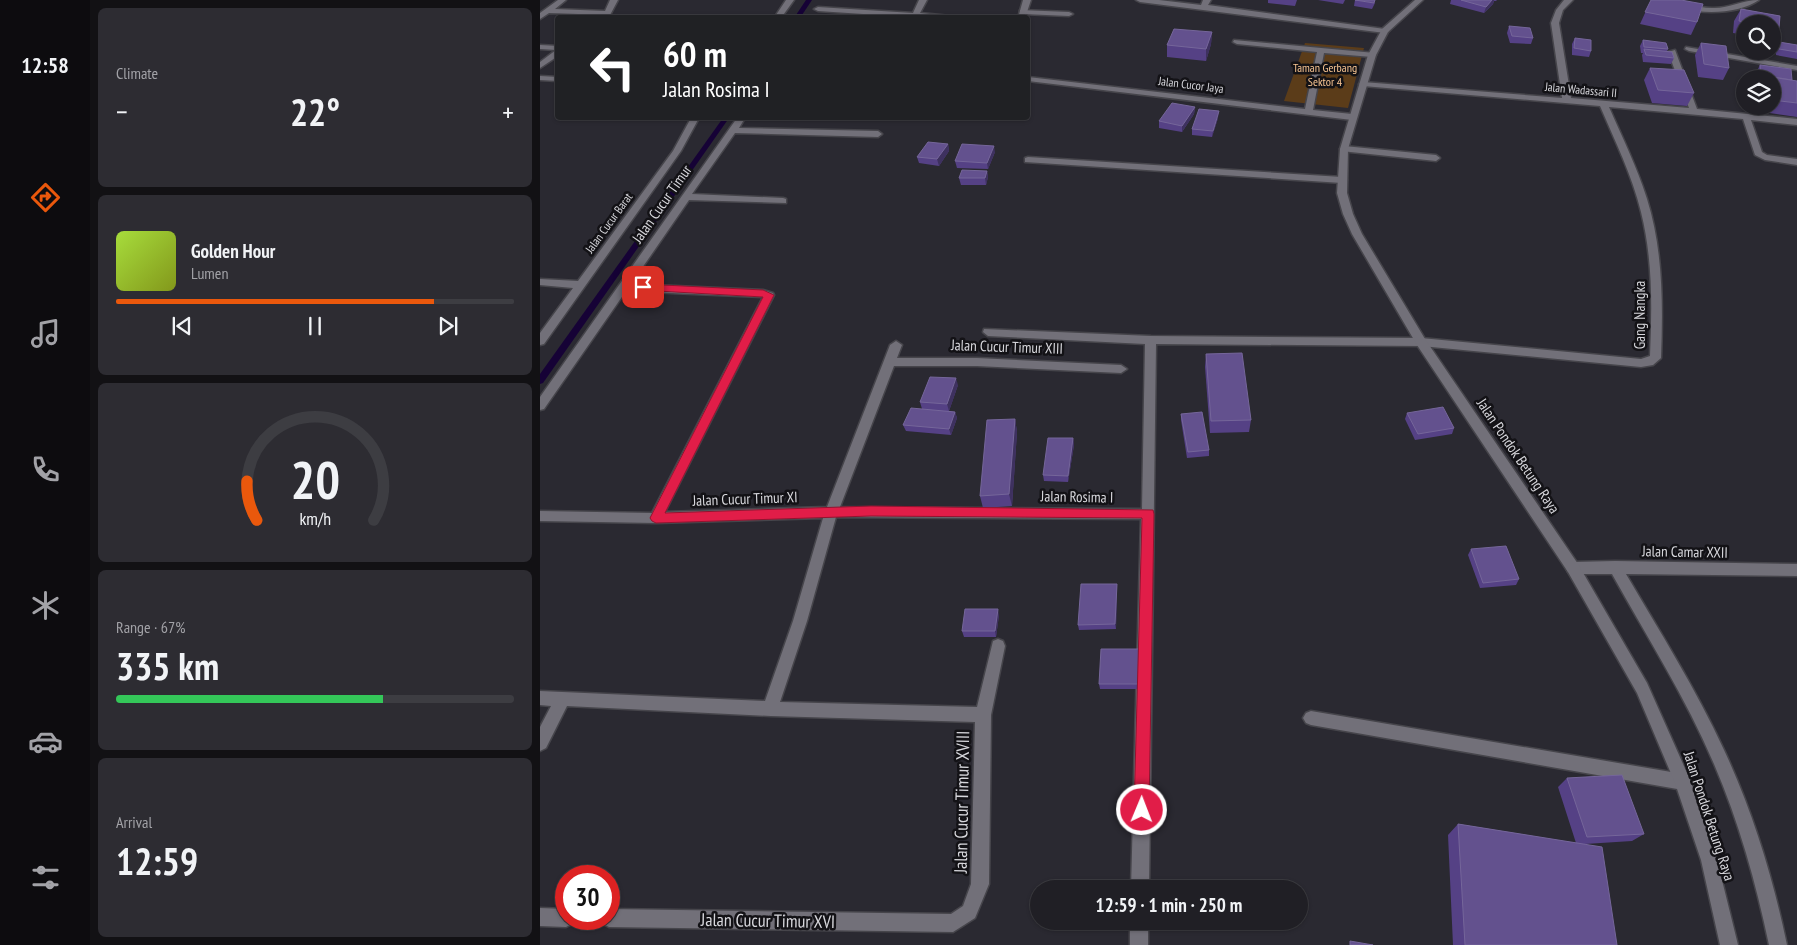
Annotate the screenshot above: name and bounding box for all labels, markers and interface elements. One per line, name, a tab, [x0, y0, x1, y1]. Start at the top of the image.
map controls	[1736, 15, 1781, 115]
button: search	[1736, 15, 1781, 60]
text: 60 m	[663, 31, 727, 77]
icon: left	[580, 35, 645, 100]
text: 12:58	[21, 51, 69, 79]
park label: Taman Gerbang Sektor 4	[1293, 60, 1357, 89]
text: Climate	[116, 63, 158, 83]
button: layers	[1736, 70, 1781, 115]
street label: Jalan Cucor Jaya	[1157, 73, 1225, 96]
text: Jalan Rosima I	[663, 75, 770, 103]
street label: Jalan Wadassari II	[1543, 79, 1618, 100]
text: 22°	[290, 87, 340, 136]
text: −	[116, 93, 128, 130]
text: +	[502, 93, 514, 130]
street label: Jalan Cucur Timur	[627, 160, 696, 247]
icon: directions	[28, 180, 63, 215]
street label: Jalan Cucur Barat	[581, 189, 636, 257]
text: Golden Hour	[191, 239, 275, 263]
text: Lumen	[191, 263, 228, 283]
pin	[622, 266, 664, 308]
icon: arrive	[629, 273, 657, 301]
street label: Gang Nangka	[1630, 281, 1649, 349]
icon: previous	[168, 312, 196, 340]
icon: pause	[301, 312, 329, 340]
icon: next	[434, 312, 462, 340]
icon: music	[28, 316, 63, 351]
street label: Jalan Cucur Timur XIII	[950, 335, 1063, 358]
street label: Jalan Pondok Betung Raya	[1472, 394, 1564, 517]
text: 20	[290, 446, 340, 513]
icon: phone	[28, 452, 63, 487]
street label: Jalan Rosima I	[1039, 486, 1114, 507]
street label: Jalan Cucur Timur XI	[691, 487, 798, 510]
text: km/h	[299, 507, 331, 530]
street label: Jalan Camar XXII	[1641, 541, 1728, 562]
icon: climate	[28, 588, 63, 623]
text: Range · 67%	[116, 617, 185, 637]
text: 335 km	[116, 641, 219, 690]
icon: car	[28, 724, 63, 759]
street label: Jalan Cucur Timur XVIII	[949, 731, 974, 874]
street label: Jalan Pondok Betung Raya	[1679, 748, 1739, 883]
position arrow	[1115, 783, 1167, 835]
text: Arrival	[116, 812, 152, 832]
text: 12:59	[116, 836, 198, 885]
icon: filters	[28, 860, 63, 895]
speed limit sign: 30	[555, 865, 620, 930]
text: 12:59 · 1 min · 250 m	[1096, 893, 1242, 917]
street label: Jalan Cucur Timur XVI	[700, 908, 835, 933]

